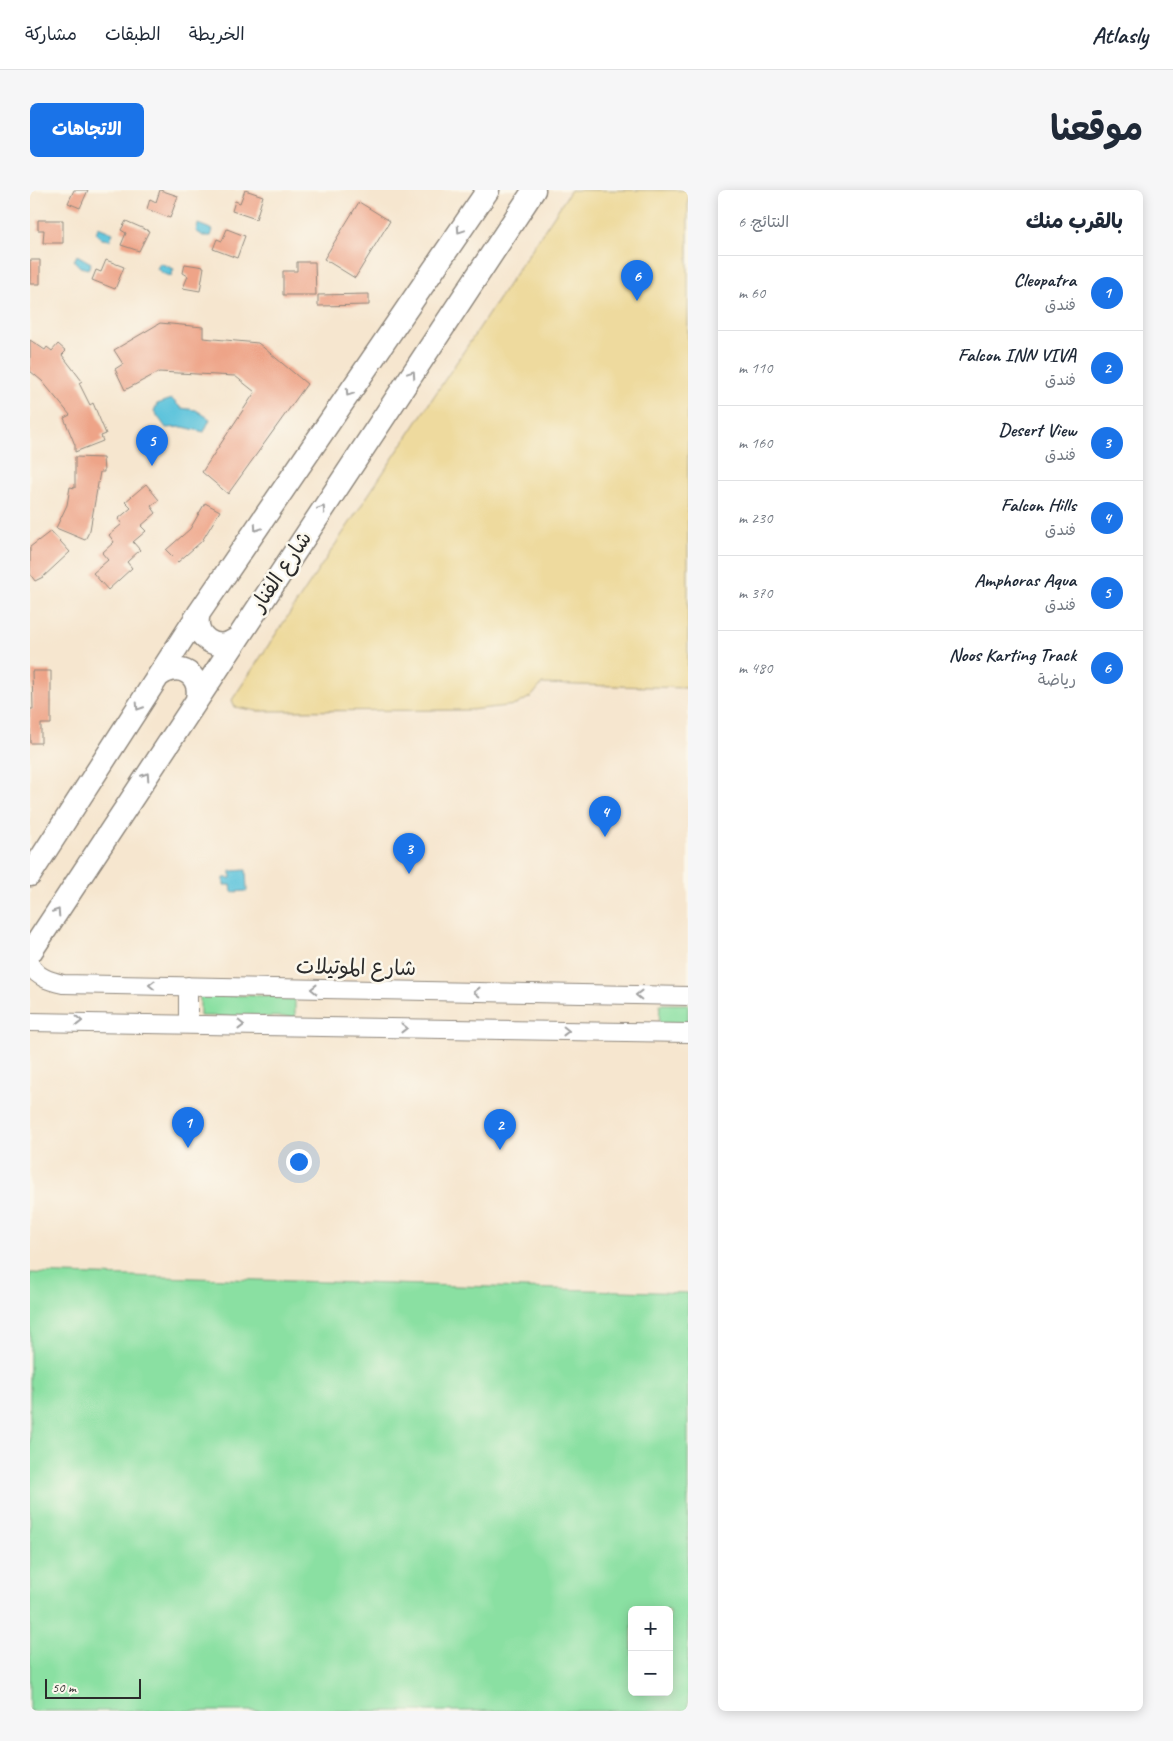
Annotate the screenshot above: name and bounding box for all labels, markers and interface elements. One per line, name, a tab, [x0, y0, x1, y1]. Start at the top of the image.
text: Atlasly	[1092, 20, 1148, 50]
text: مشاركة	[25, 23, 77, 45]
text: الطبقات	[105, 23, 161, 45]
text: الخريطة	[189, 23, 245, 45]
button: الاتجاهات	[30, 103, 144, 157]
text: موقعنا	[1050, 106, 1143, 151]
text: بالقرب منك	[1026, 208, 1123, 234]
text: النتائج: 6	[738, 212, 789, 232]
one-way arrow	[457, 224, 466, 234]
pin: 6	[621, 260, 653, 301]
text: Cleopatra	[1014, 268, 1076, 292]
text: 60 m	[738, 283, 765, 303]
text: 1	[1103, 283, 1111, 303]
text: فندق	[1045, 295, 1076, 315]
text: Falcon INN VIVA	[958, 343, 1076, 367]
text: 110 m	[738, 358, 772, 378]
text: 2	[1103, 358, 1111, 378]
one-way arrow	[406, 370, 415, 379]
text: فندق	[1045, 370, 1076, 390]
one-way arrow	[346, 388, 355, 397]
text: Desert View	[998, 418, 1076, 442]
pin: 5	[136, 425, 168, 466]
text: 160 m	[738, 433, 772, 453]
text: 3	[1103, 433, 1111, 453]
text: فندق	[1045, 445, 1076, 465]
text: Falcon Hills	[1001, 493, 1076, 517]
one-way arrow	[316, 505, 325, 515]
text: 230 m	[738, 508, 772, 528]
text: 4	[1103, 508, 1111, 528]
text: فندق	[1045, 520, 1076, 540]
one-way arrow	[254, 522, 263, 532]
street label: شارع الفنار	[244, 526, 319, 619]
text: Amphoras Aqua	[974, 568, 1076, 592]
text: 370 m	[738, 583, 772, 603]
text: 5	[1104, 583, 1110, 603]
text: فندق	[1045, 595, 1076, 615]
text: Noos Karting Track	[949, 643, 1076, 667]
text: 480 m	[738, 658, 772, 678]
text: 6	[1103, 658, 1111, 678]
text: رياضة	[1038, 670, 1076, 690]
one-way arrow	[136, 702, 145, 711]
one-way arrow	[140, 773, 149, 782]
pin: 4	[589, 796, 621, 837]
pin: 3	[393, 833, 425, 874]
one-way arrow	[51, 908, 60, 918]
street label: شارع الموتيلات	[296, 953, 416, 983]
one-way arrow	[148, 980, 156, 990]
one-way arrow	[310, 983, 318, 994]
one-way arrow	[473, 987, 480, 997]
one-way arrow	[635, 990, 643, 1000]
one-way arrow	[75, 1016, 83, 1027]
one-way arrow	[237, 1019, 245, 1030]
one-way arrow	[400, 1023, 408, 1033]
one-way arrow	[562, 1026, 570, 1036]
pin: 1	[172, 1107, 204, 1148]
pin: 2	[484, 1109, 516, 1150]
your location	[286, 1149, 312, 1175]
map controls	[628, 1606, 673, 1696]
button: +	[628, 1606, 673, 1651]
button: −	[628, 1651, 673, 1696]
scale bar	[45, 1676, 141, 1699]
text: 50 m	[52, 1679, 76, 1696]

